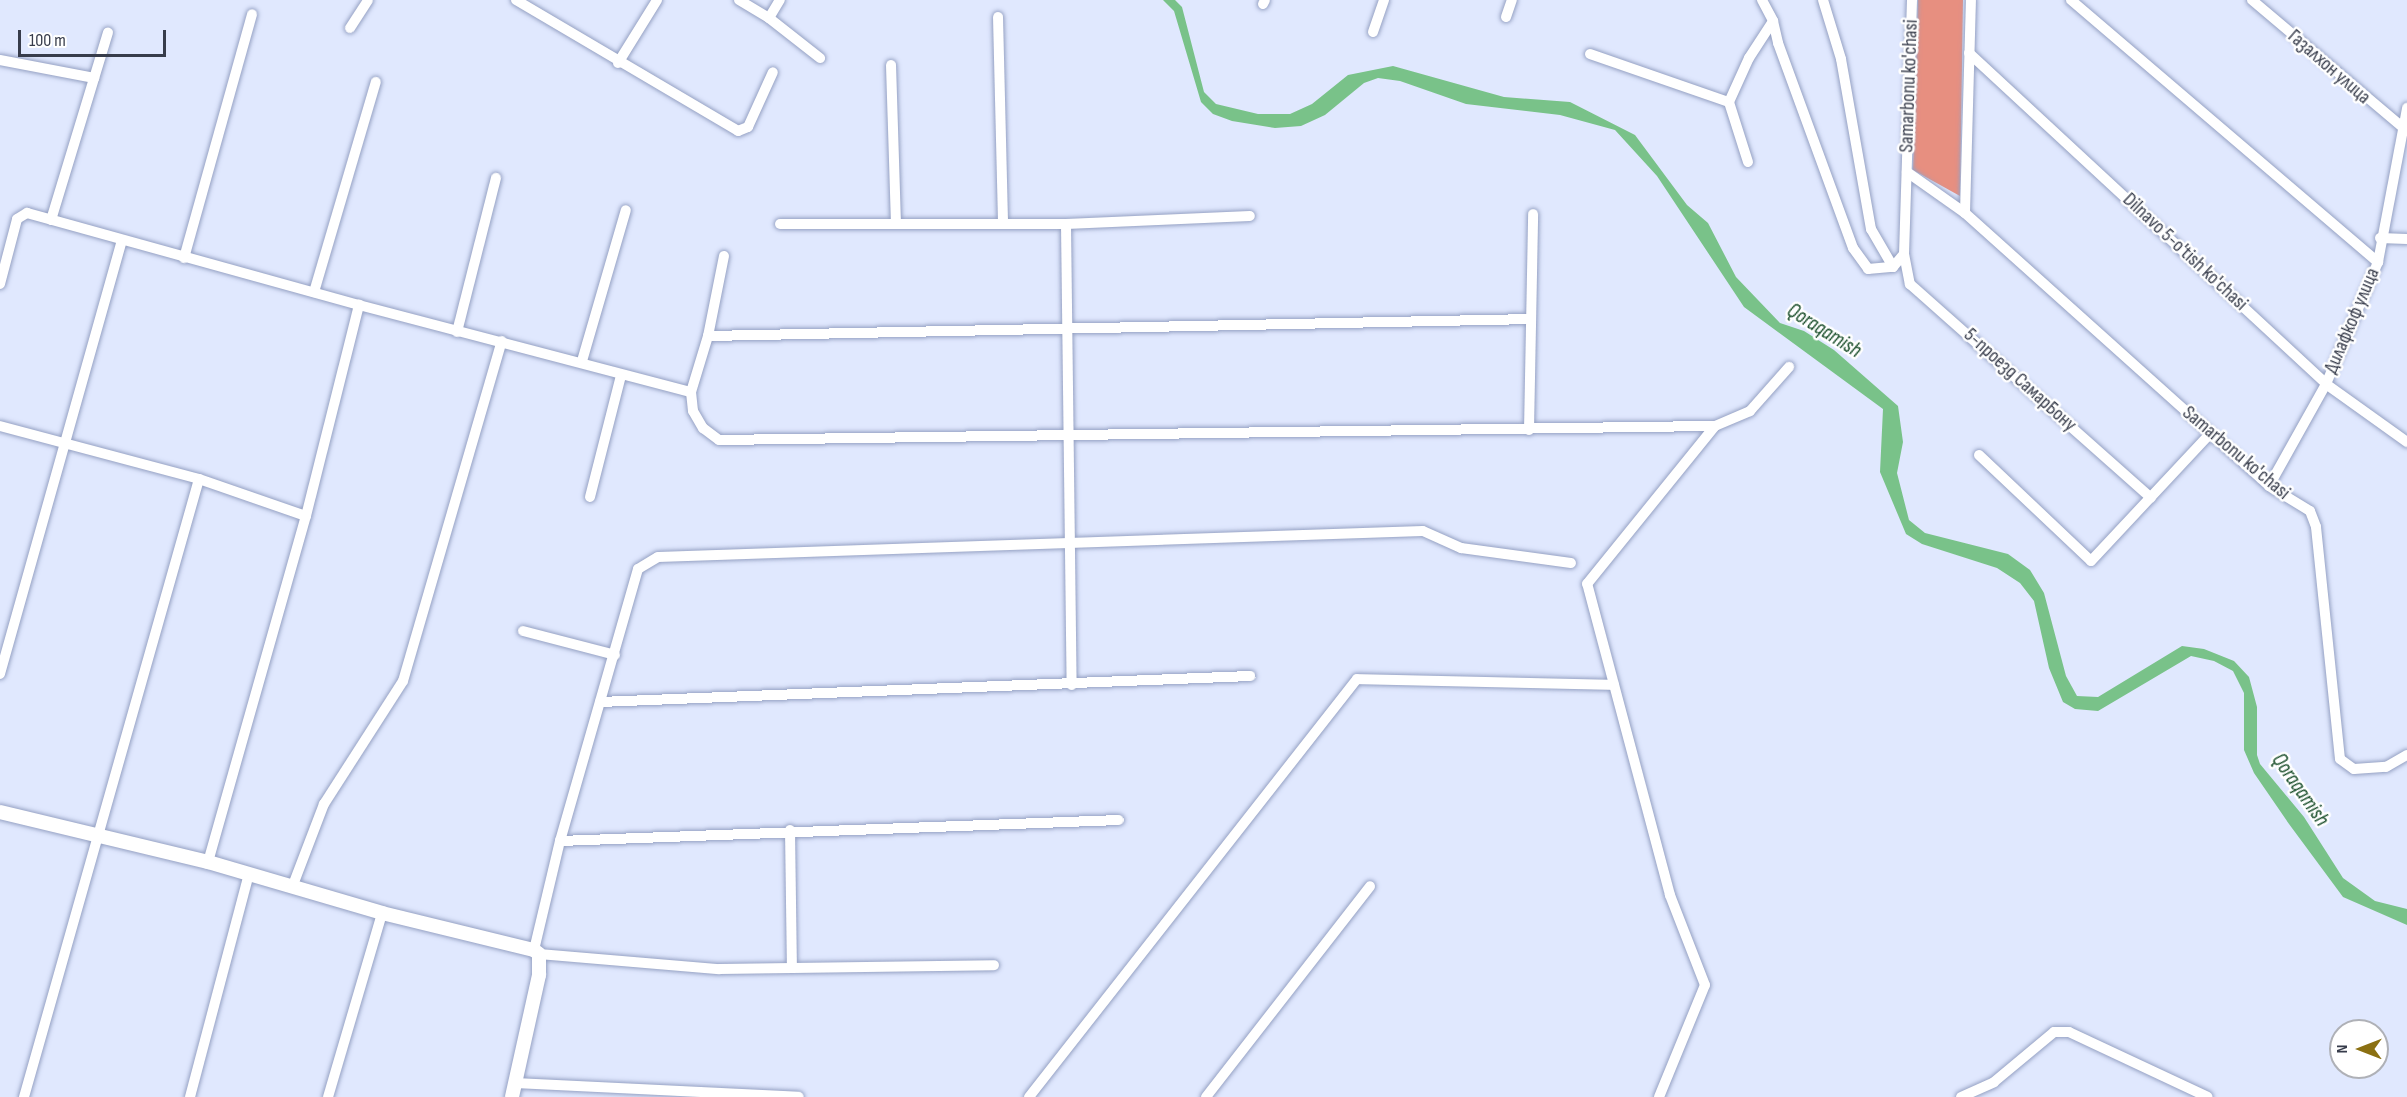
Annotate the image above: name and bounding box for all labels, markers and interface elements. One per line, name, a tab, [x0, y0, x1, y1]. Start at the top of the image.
scale bar	[21, 18, 170, 56]
street label: Samarbonu ko'chasi	[1895, 19, 1923, 153]
street label: Газалхон улица	[2283, 25, 2375, 109]
text: 100 m	[29, 30, 66, 51]
street label: Dilnavo 5-o'tish ko'chasi	[2118, 188, 2252, 316]
street label: Дилафкоф улица	[2319, 265, 2385, 377]
water label: Qoraqamish	[1782, 298, 1866, 364]
street label: 5-проезд СамарБону	[1959, 323, 2081, 437]
street label: Samarbonu ko'chasi	[2177, 401, 2295, 505]
water label: Qoraqamish	[2266, 749, 2334, 831]
north arrow	[2329, 1019, 2389, 1079]
text: N	[2333, 1045, 2352, 1053]

